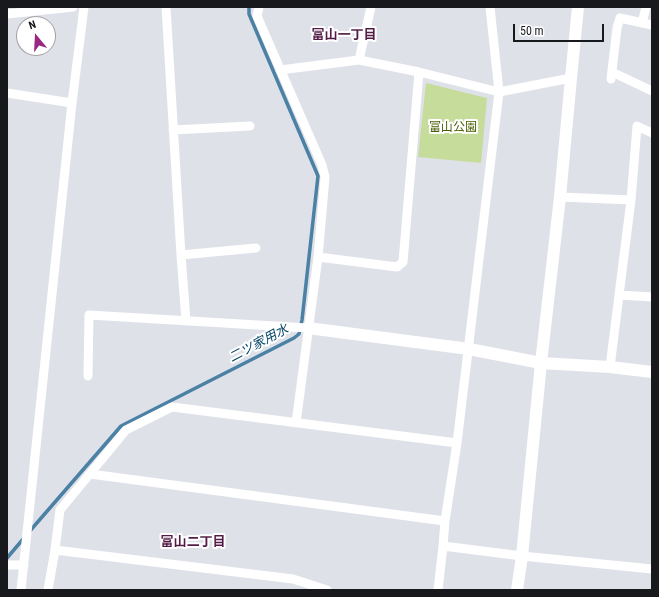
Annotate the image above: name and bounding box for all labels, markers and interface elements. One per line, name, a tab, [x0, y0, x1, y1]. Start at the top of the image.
north arrow	[16, 16, 56, 56]
scale bar	[515, 16, 606, 42]
text: N	[27, 18, 38, 32]
text: 50 m	[520, 24, 544, 38]
district label: 富山一丁目	[312, 28, 376, 44]
park label: 富山公園	[429, 121, 477, 135]
water label: 二ツ家用水	[227, 322, 291, 366]
district label: 富山二丁目	[161, 535, 225, 551]

